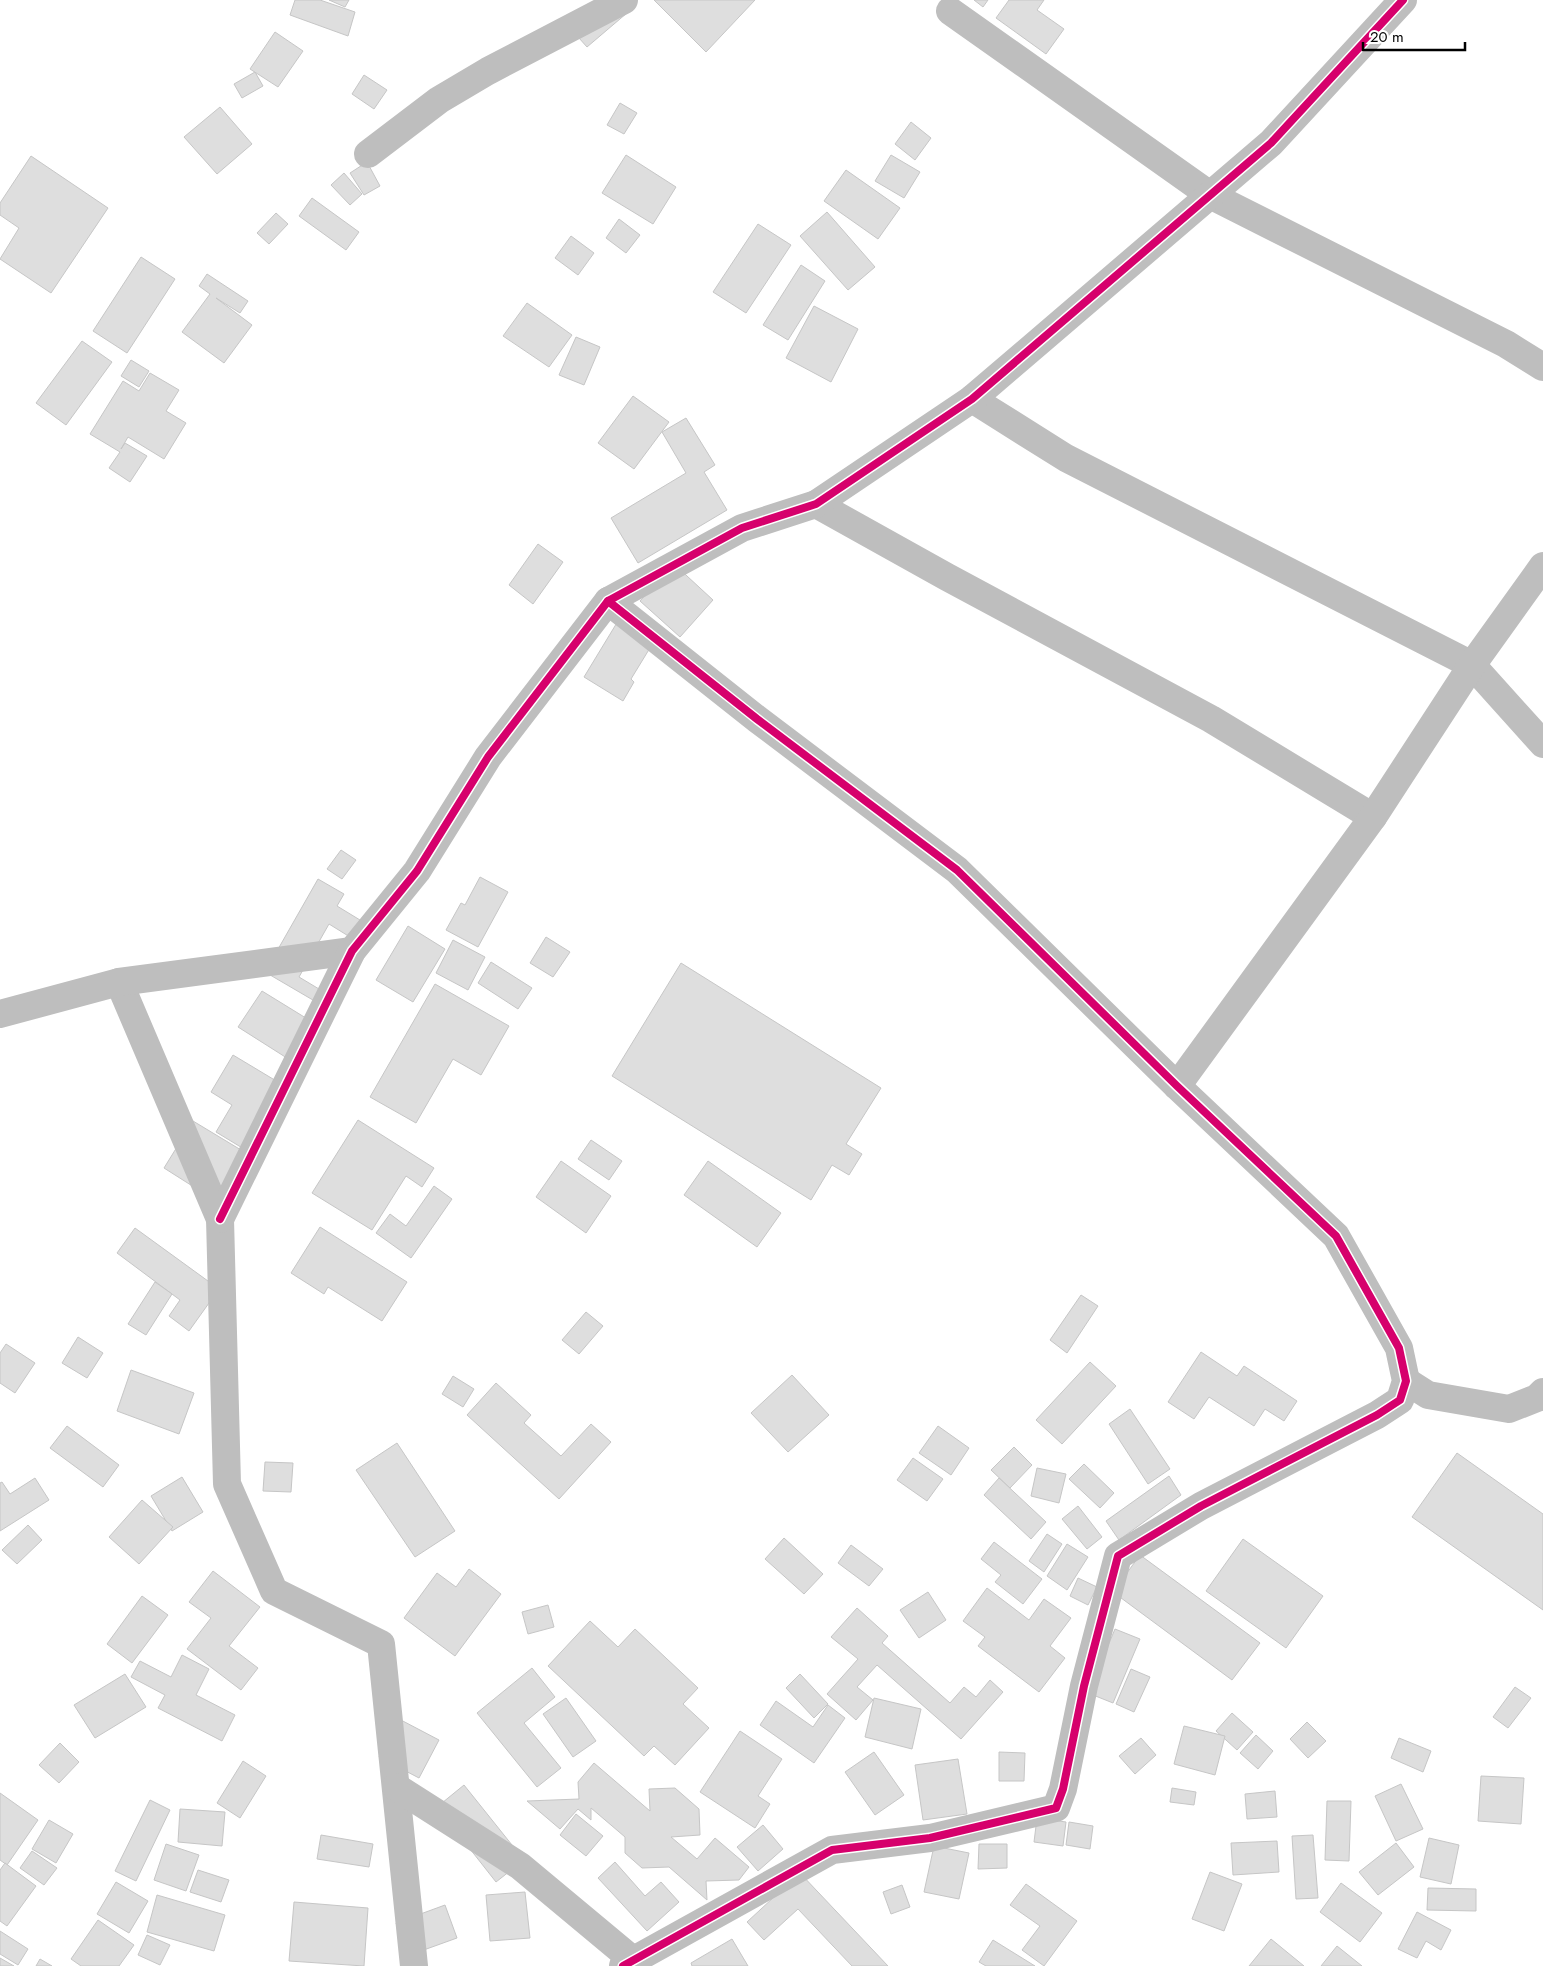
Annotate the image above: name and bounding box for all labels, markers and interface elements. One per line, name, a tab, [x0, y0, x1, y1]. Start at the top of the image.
scale bar	[1363, 20, 1466, 52]
text: 20 m	[1370, 26, 1404, 48]

